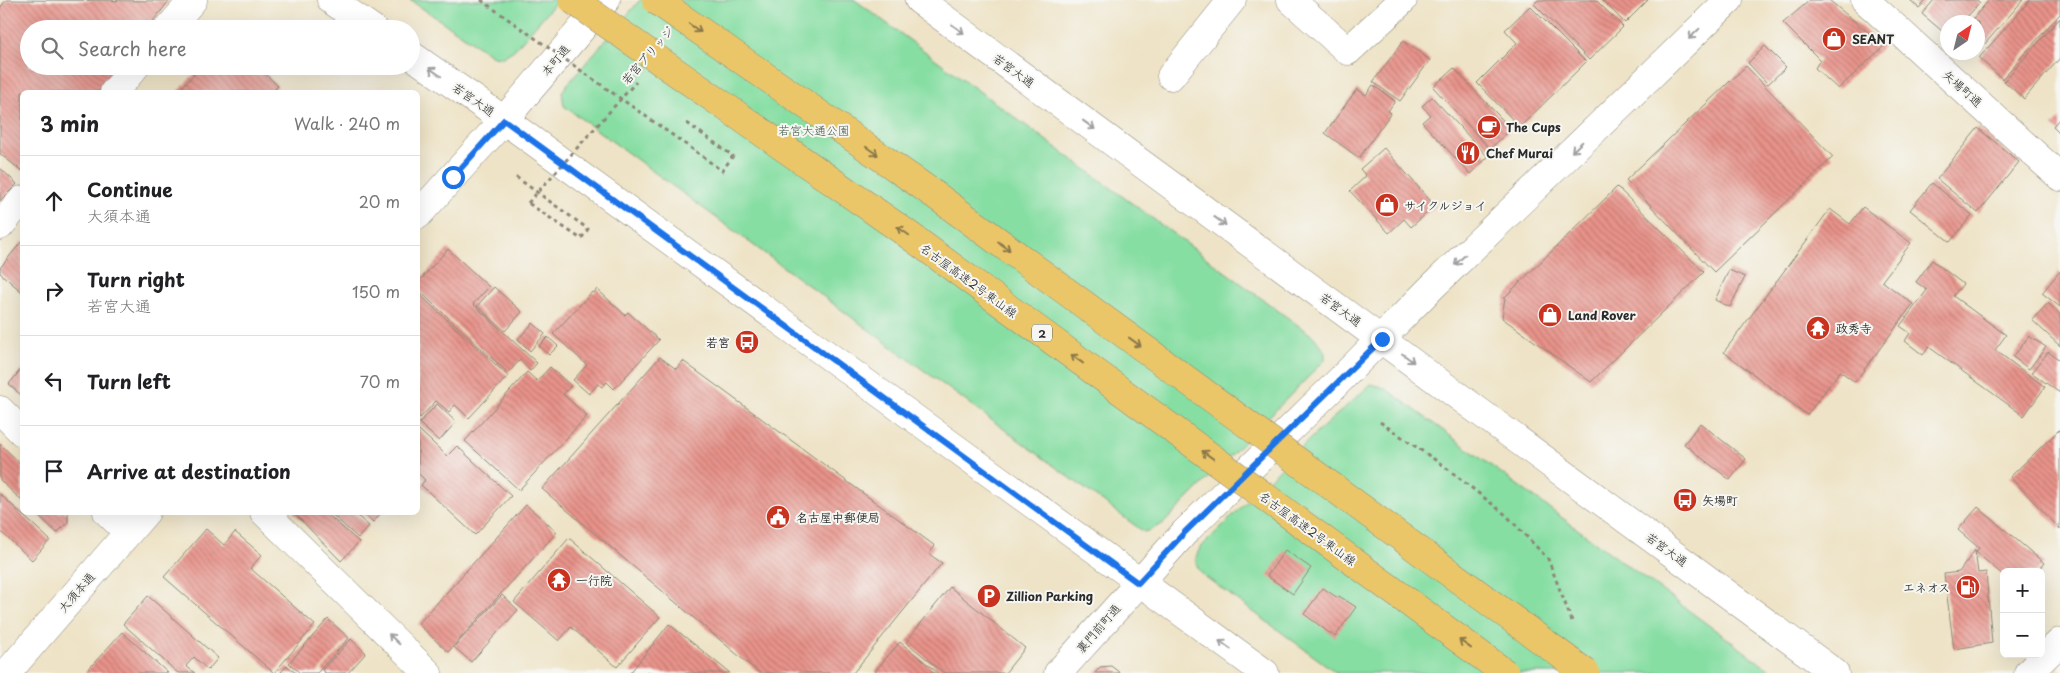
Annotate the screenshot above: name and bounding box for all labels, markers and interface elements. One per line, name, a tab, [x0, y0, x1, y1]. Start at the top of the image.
north arrow	[1940, 15, 1985, 60]
search box	[20, 20, 420, 75]
street label: 若宮ブリッジ	[617, 22, 677, 88]
one-way arrow	[688, 23, 702, 33]
one-way arrow	[951, 24, 965, 34]
shop icon: SEANT	[1821, 26, 1847, 52]
one-way arrow	[1688, 28, 1700, 40]
place label: SEANT	[1852, 30, 1895, 48]
icon: search	[38, 34, 66, 62]
text: Search here	[78, 34, 187, 62]
street label: 本町通	[537, 40, 573, 80]
street label: 若宮大通	[989, 49, 1039, 91]
street label: 矢場町通	[1939, 65, 1987, 111]
one-way arrow	[429, 67, 443, 77]
street label: 若宮大通	[449, 78, 499, 120]
text: 3 min	[40, 107, 99, 139]
text: Walk · 240 m	[294, 111, 400, 135]
cafe icon: The Cups	[1476, 114, 1502, 140]
place label: The Cups	[1506, 118, 1561, 136]
one-way arrow	[1082, 120, 1096, 130]
park label: 若宮大通公園	[778, 121, 850, 139]
restaurant icon: Chef Murai	[1455, 140, 1481, 166]
one-way arrow	[1571, 141, 1584, 153]
place label: Chef Murai	[1486, 144, 1554, 162]
one-way arrow	[865, 146, 879, 156]
route start	[442, 166, 465, 189]
text: Continue	[87, 175, 173, 203]
icon: ahead	[40, 187, 68, 215]
text: 20 m	[359, 189, 400, 213]
shop icon: サイクルジョイ	[1374, 192, 1400, 218]
place label: サイクルジョイ	[1404, 196, 1487, 214]
text: 大須本通	[87, 203, 151, 227]
one-way arrow	[1213, 216, 1227, 226]
one-way arrow	[897, 226, 910, 237]
street label: 名古屋高速2号東山線	[917, 238, 1021, 322]
one-way arrow	[997, 241, 1011, 251]
one-way arrow	[1454, 254, 1467, 266]
text: Turn right	[87, 265, 185, 293]
icon: right	[40, 277, 68, 305]
text: 150 m	[352, 279, 400, 303]
street label: 若宮大通	[1316, 288, 1366, 330]
text: 若宮大通	[87, 293, 151, 317]
shop icon: Land Rover	[1537, 302, 1563, 328]
place label: Land Rover	[1568, 306, 1636, 324]
temple icon: 政秀寺	[1805, 315, 1831, 341]
place label: 政秀寺	[1836, 319, 1872, 337]
road number: 2	[1032, 324, 1052, 342]
route end	[1371, 328, 1394, 351]
bus stop icon: 若宮	[734, 329, 760, 355]
place label: 若宮	[706, 333, 730, 351]
one-way arrow	[1128, 337, 1142, 347]
one-way arrow	[1070, 353, 1084, 364]
one-way arrow	[1401, 353, 1414, 364]
icon: left	[40, 367, 68, 395]
text: Turn left	[87, 367, 171, 395]
text: 70 m	[360, 369, 400, 393]
one-way arrow	[1201, 450, 1215, 460]
icon: arrive	[40, 457, 68, 485]
text: Arrive at destination	[87, 457, 291, 485]
street label: 名古屋高速2号東山線	[1256, 486, 1360, 570]
bus stop icon: 矢場町	[1672, 487, 1698, 513]
place label: 矢場町	[1702, 491, 1738, 509]
public building icon: 名古屋中郵便局	[765, 504, 791, 530]
place label: 名古屋中郵便局	[796, 508, 880, 526]
street label: 若宮大通	[1642, 528, 1692, 570]
temple icon: 一行院	[546, 567, 572, 593]
street label: 大須本通	[53, 568, 99, 616]
map controls	[2000, 568, 2045, 658]
button: +	[2000, 568, 2045, 613]
place label: 一行院	[576, 571, 612, 589]
fuel station icon: エネオス	[1955, 574, 1981, 600]
place label: エネオス	[1903, 578, 1950, 596]
parking icon: Zillion Parking	[976, 583, 1002, 609]
place label: Zillion Parking	[1006, 587, 1093, 605]
street label: 裏門前町通	[1072, 599, 1124, 657]
button: −	[2000, 613, 2045, 658]
one-way arrow	[387, 633, 400, 645]
one-way arrow	[1459, 639, 1473, 649]
one-way arrow	[1218, 640, 1232, 650]

